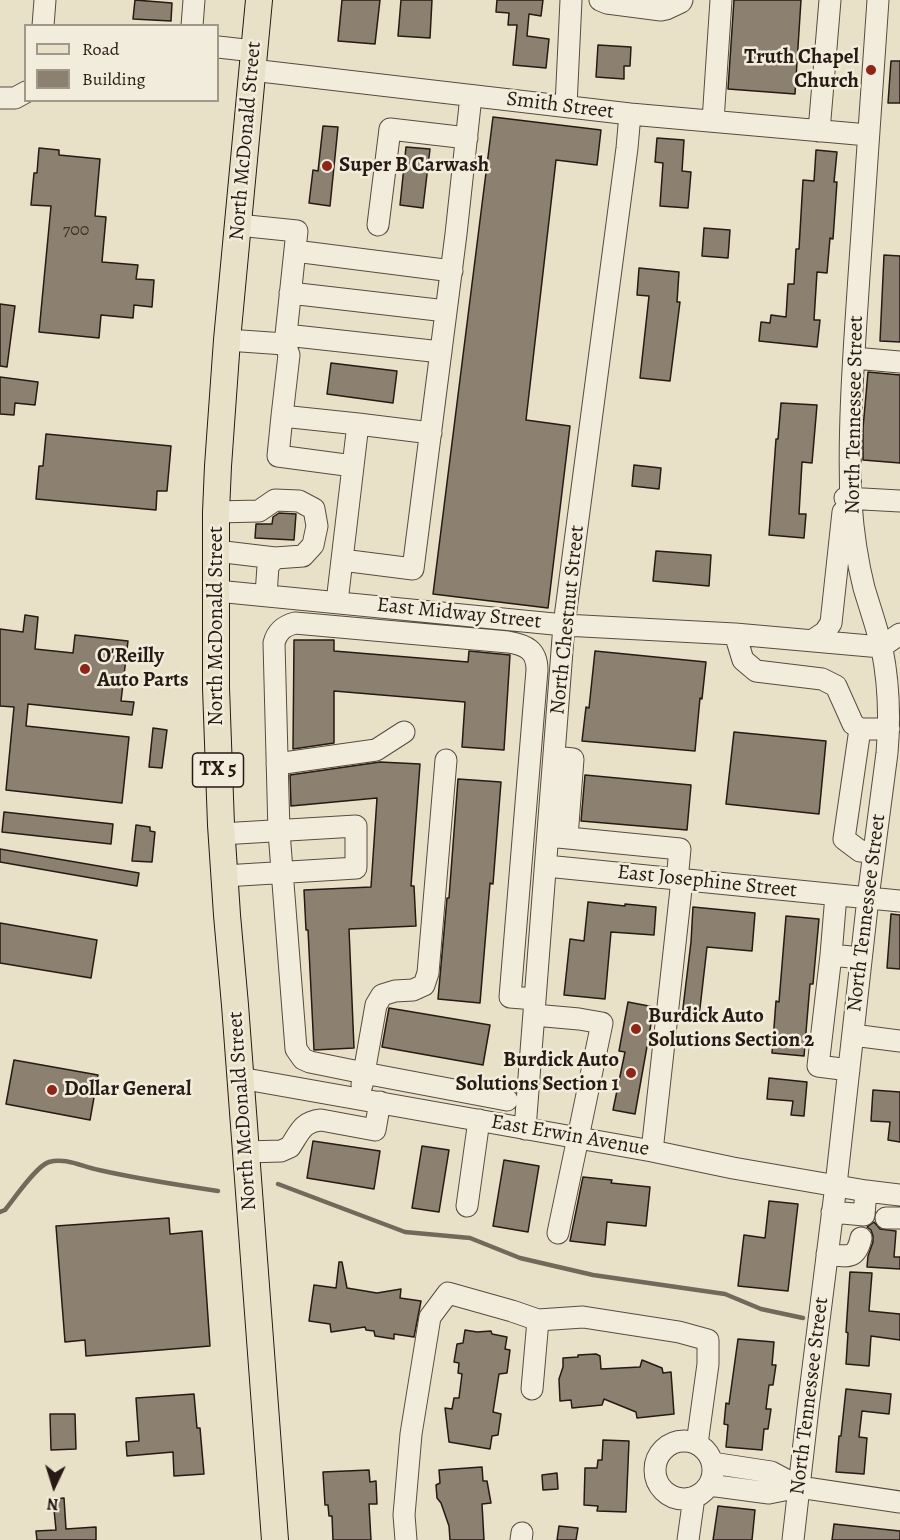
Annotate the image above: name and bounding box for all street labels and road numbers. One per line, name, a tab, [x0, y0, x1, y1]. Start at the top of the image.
street label: North McDonald Street	[225, 40, 267, 242]
street label: Smith Street	[505, 87, 615, 125]
street label: North Tennessee Street	[841, 315, 869, 515]
street label: North Chestnut Street	[546, 524, 590, 716]
street label: North McDonald Street	[204, 526, 230, 726]
street label: East Midway Street	[376, 593, 542, 635]
road number: TX 5	[192, 753, 244, 787]
street label: North Tennessee Street	[842, 813, 892, 1013]
street label: East Josephine Street	[616, 860, 798, 904]
street label: North McDonald Street	[223, 1010, 263, 1212]
street label: East Erwin Avenue	[489, 1110, 651, 1162]
street label: North Tennessee Street	[785, 1296, 835, 1496]

